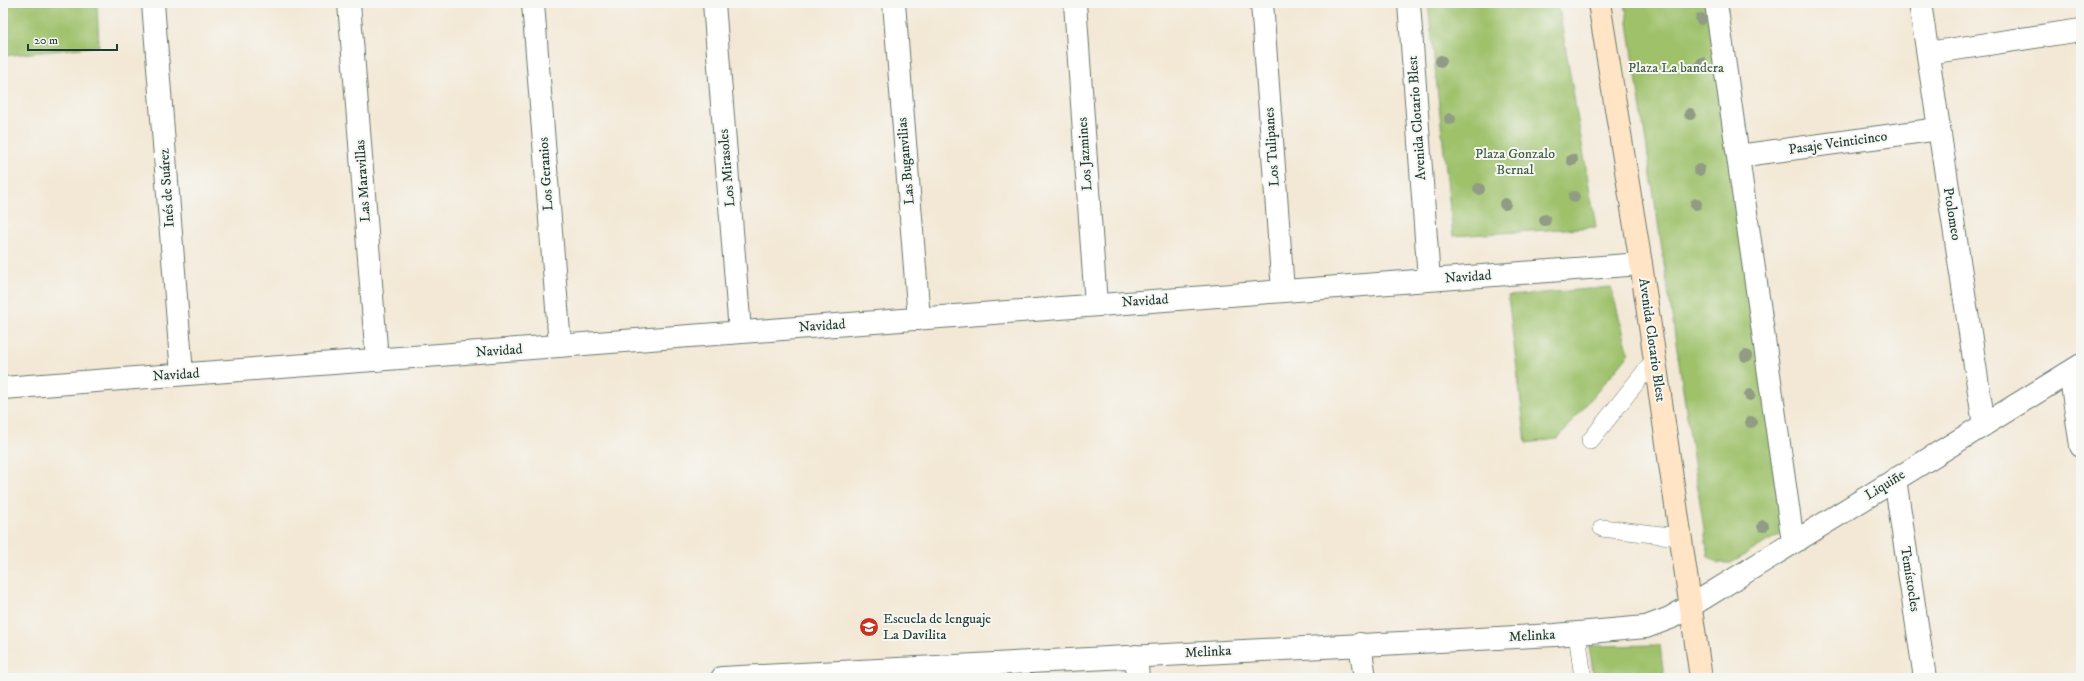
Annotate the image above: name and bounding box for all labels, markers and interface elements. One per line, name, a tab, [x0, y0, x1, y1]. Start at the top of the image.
scale bar	[28, 26, 117, 52]
text: 20 m	[34, 33, 58, 48]
street label: Avenida Clotario Blest	[1404, 55, 1430, 181]
park label: Plaza La bandera	[1628, 59, 1724, 77]
street label: Los Tulipanes	[1260, 106, 1284, 187]
street label: Las Buganvilias	[893, 116, 919, 205]
street label: Los Jazmines	[1073, 116, 1097, 191]
street label: Pasaje Veinticinco	[1787, 127, 1889, 159]
street label: Los Mirasoles	[715, 128, 739, 208]
street label: Los Geranios	[534, 136, 558, 211]
street label: Las Maravillas	[351, 139, 375, 223]
park label: Plaza Gonzalo Bernal	[1475, 145, 1555, 179]
street label: Inés de Suárez	[155, 148, 179, 228]
street label: Ptolomeo	[1939, 186, 1965, 242]
street label: Navidad	[1444, 266, 1492, 288]
street label: Avenida Clotario Blest	[1634, 277, 1670, 403]
street label: Navidad	[1121, 290, 1169, 312]
street label: Navidad	[798, 315, 846, 337]
street label: Navidad	[475, 340, 523, 362]
street label: Navidad	[152, 364, 200, 386]
street label: Liquiñe	[1862, 466, 1909, 504]
street label: Temístocles	[1896, 545, 1924, 613]
place label: Escuela de lenguaje La Davilita	[883, 610, 991, 644]
school or university icon: Escuela de lenguaje La Davilita	[858, 616, 880, 638]
street label: Melinka	[1508, 626, 1556, 646]
street label: Melinka	[1184, 642, 1232, 662]

